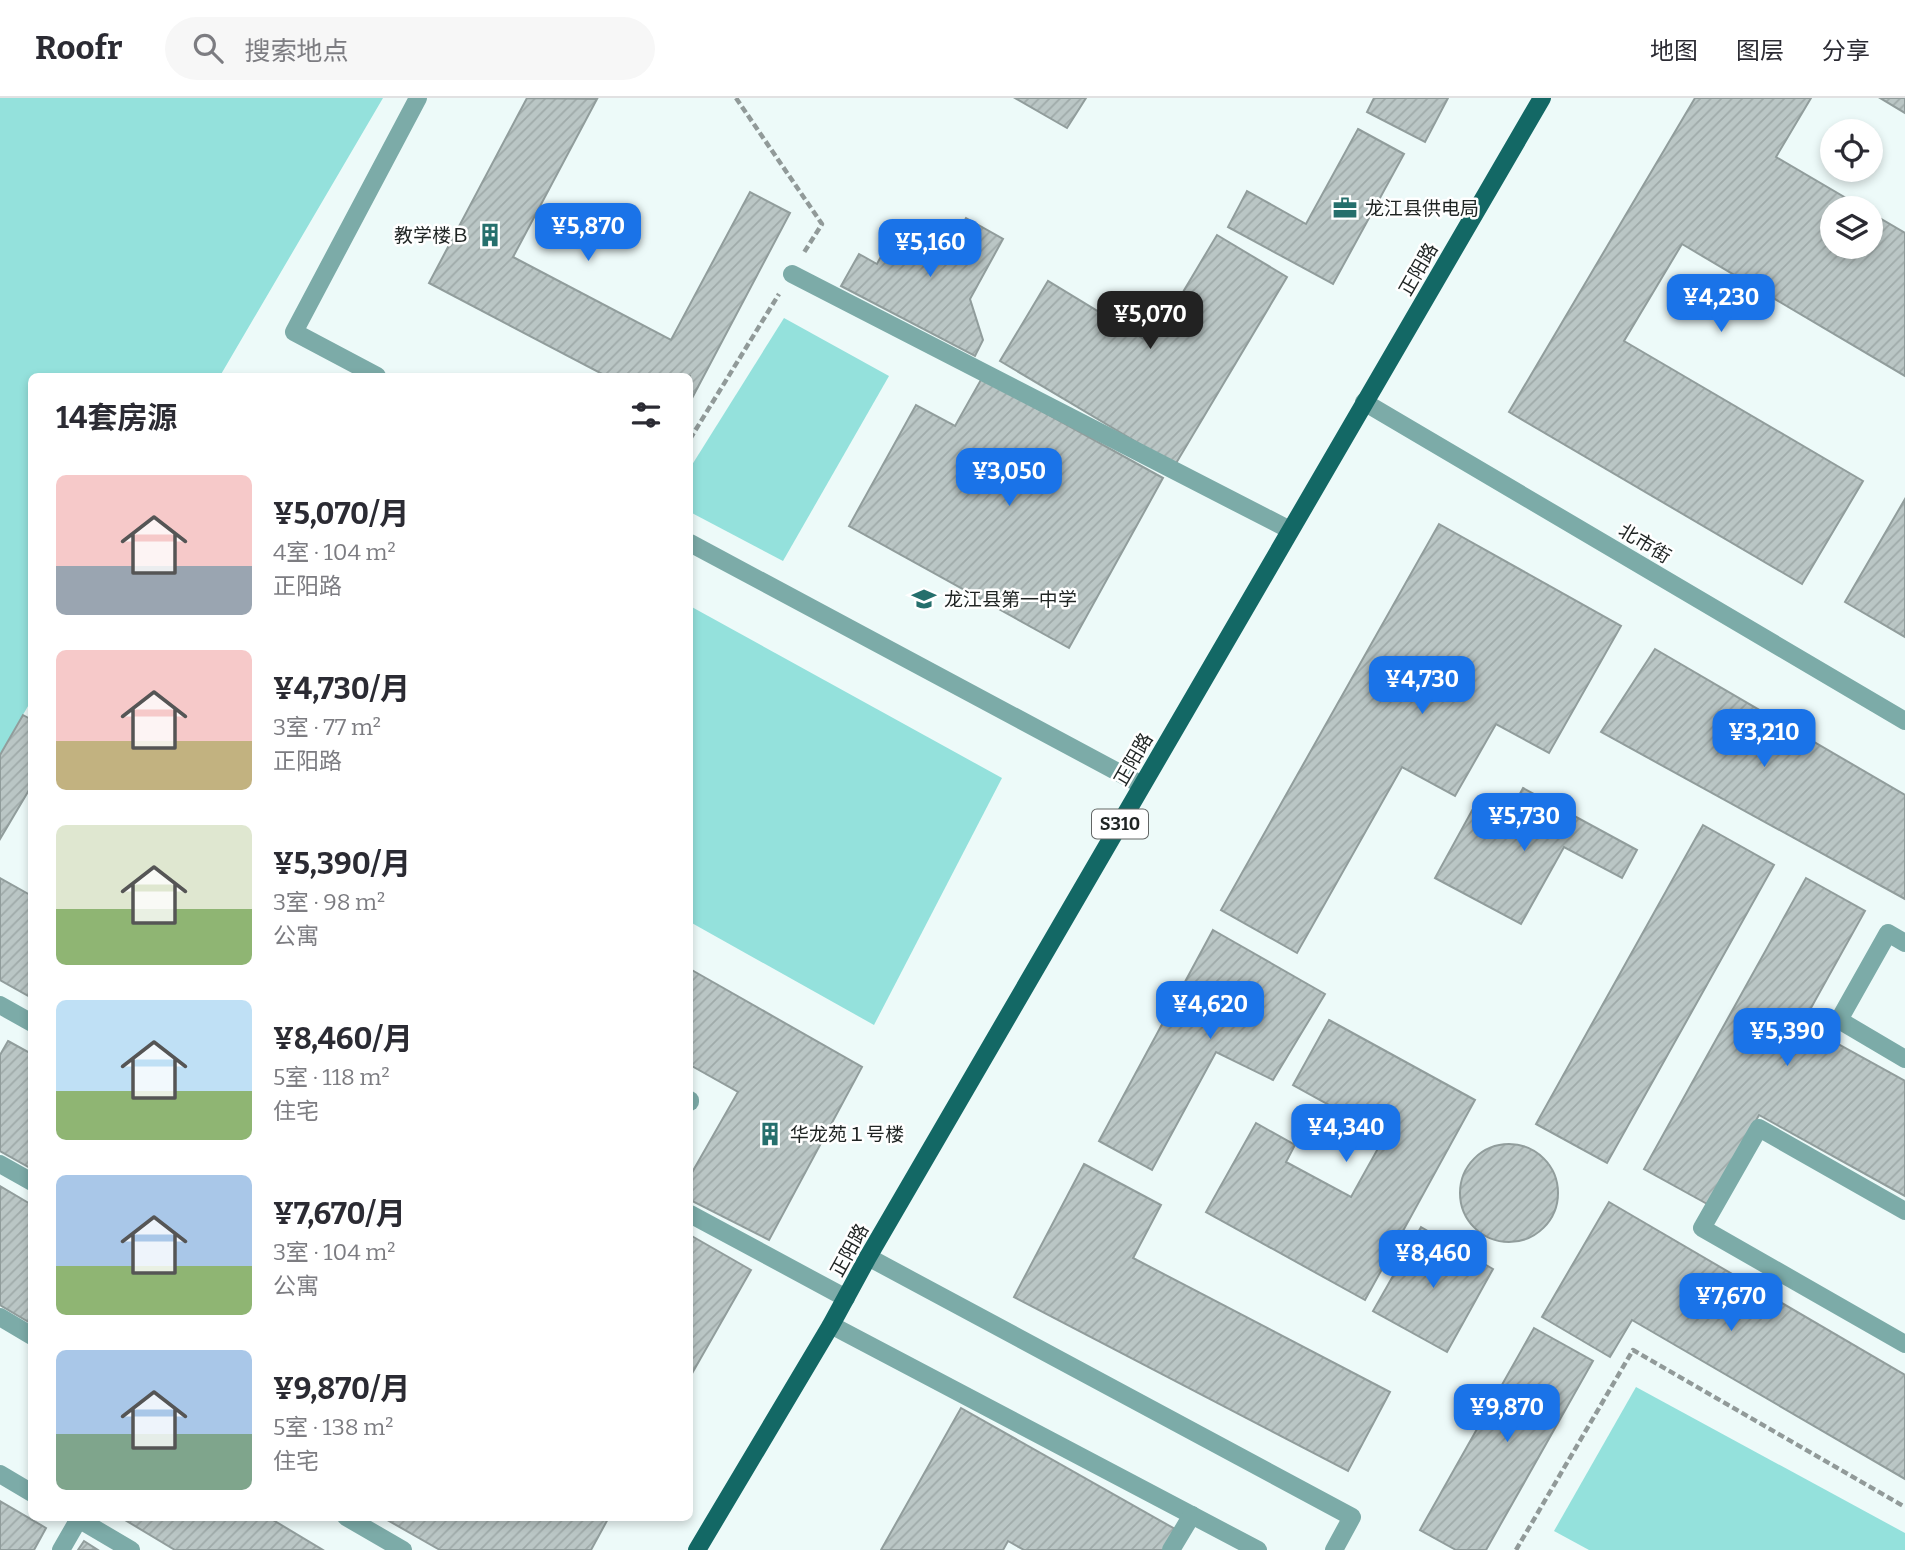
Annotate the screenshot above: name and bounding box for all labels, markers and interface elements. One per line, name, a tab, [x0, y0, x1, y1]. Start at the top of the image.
search box	[165, 17, 655, 80]
text: Roofr	[35, 28, 123, 68]
icon: search	[189, 29, 227, 67]
text: 搜索地点	[245, 36, 349, 67]
text: 地图	[1650, 37, 1698, 65]
text: 图层	[1736, 37, 1784, 65]
text: 分享	[1822, 37, 1870, 65]
map controls	[1820, 119, 1883, 259]
button: locate	[1820, 119, 1883, 182]
office icon: 龙江县供电局	[1331, 194, 1359, 222]
button: layers	[1820, 196, 1883, 259]
place label: 龙江县供电局	[1365, 197, 1479, 220]
pin: ¥5,870	[531, 204, 645, 263]
text: ¥5,870	[551, 212, 625, 240]
pin: ¥5,160	[873, 220, 987, 279]
building icon: 教学楼Ｂ	[476, 221, 504, 249]
place label: 教学楼Ｂ	[394, 224, 470, 247]
text: ¥5,160	[894, 228, 966, 256]
street label: 正阳路	[1394, 239, 1443, 300]
pin: ¥4,230	[1664, 274, 1778, 334]
text: ¥4,230	[1683, 283, 1759, 311]
pin: ¥5,070	[1093, 292, 1207, 351]
text: ¥5,070	[1113, 300, 1187, 328]
icon: filters	[627, 396, 665, 434]
text: 14套房源	[56, 400, 177, 436]
pin: ¥3,050	[952, 448, 1066, 508]
text: ¥3,050	[972, 457, 1046, 485]
text: ¥5,070/月	[273, 496, 409, 532]
icon: home	[112, 503, 196, 587]
street label: 北市街	[1614, 519, 1675, 568]
text: 4室 · 104 m²	[273, 538, 396, 566]
text: 正阳路	[273, 572, 342, 600]
school or university icon: 龙江县第一中学	[910, 585, 938, 613]
place label: 龙江县第一中学	[944, 588, 1077, 611]
pin: ¥4,730	[1365, 656, 1479, 716]
text: ¥4,730	[1385, 665, 1459, 693]
text: ¥4,730/月	[273, 671, 410, 707]
icon: home	[112, 678, 196, 762]
pin: ¥3,210	[1707, 710, 1821, 769]
text: 3室 · 77 m²	[273, 713, 381, 741]
text: ¥3,210	[1729, 718, 1800, 746]
street label: 正阳路	[1109, 729, 1158, 790]
text: 正阳路	[273, 747, 342, 775]
pin: ¥5,730	[1467, 794, 1581, 853]
text: ¥5,730	[1488, 802, 1560, 830]
road number: S310	[1092, 810, 1148, 838]
text: ¥5,390/月	[273, 846, 411, 882]
icon: home	[112, 853, 196, 937]
text: 3室 · 98 m²	[273, 888, 385, 916]
text: 公寓	[273, 922, 319, 950]
pin: ¥4,620	[1153, 982, 1267, 1041]
text: ¥4,620	[1172, 990, 1248, 1018]
pin: ¥5,390	[1730, 1009, 1844, 1068]
text: ¥5,390	[1750, 1017, 1824, 1045]
text: ¥8,460/月	[273, 1021, 413, 1057]
icon: home	[112, 1028, 196, 1112]
text: 5室 · 118 m²	[273, 1063, 390, 1091]
text: 住宅	[273, 1097, 319, 1125]
pin: ¥4,340	[1289, 1104, 1403, 1164]
text: ¥4,340	[1307, 1113, 1385, 1141]
building icon: 华龙苑１号楼	[756, 1120, 784, 1148]
place label: 华龙苑１号楼	[790, 1123, 904, 1146]
text: ¥7,670/月	[273, 1196, 406, 1232]
icon: home	[112, 1203, 196, 1287]
street label: 正阳路	[826, 1220, 873, 1281]
pin: ¥8,460	[1376, 1230, 1490, 1290]
text: 3室 · 104 m²	[273, 1238, 395, 1266]
text: ¥8,460	[1395, 1239, 1471, 1267]
text: 公寓	[273, 1272, 319, 1300]
pin: ¥7,670	[1674, 1274, 1788, 1333]
text: ¥7,670	[1696, 1282, 1766, 1310]
text: ¥9,870/月	[273, 1371, 410, 1407]
icon: home	[112, 1378, 196, 1462]
pin: ¥9,870	[1450, 1384, 1564, 1444]
text: ¥9,870	[1470, 1393, 1544, 1421]
text: 5室 · 138 m²	[273, 1413, 393, 1441]
text: 住宅	[273, 1447, 319, 1475]

